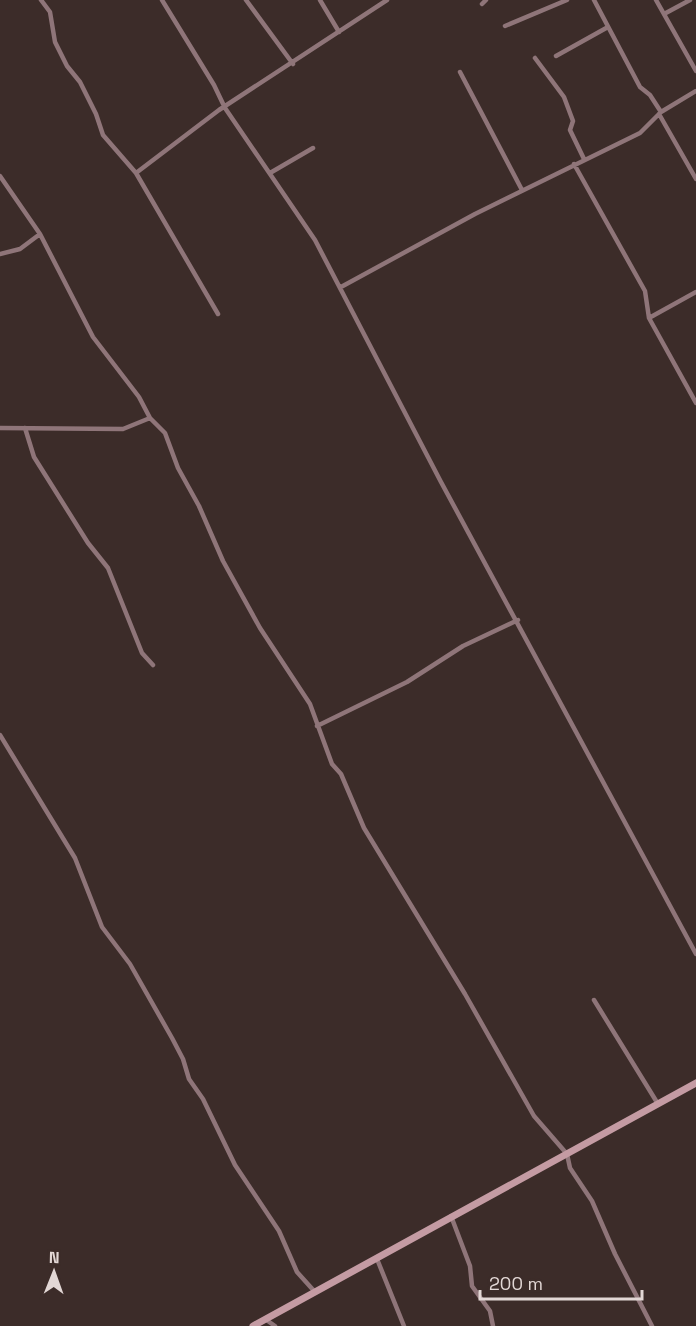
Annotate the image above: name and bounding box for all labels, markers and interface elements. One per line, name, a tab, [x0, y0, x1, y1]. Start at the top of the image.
north arrow	[24, 1242, 84, 1302]
text: N	[49, 1247, 60, 1268]
scale bar	[480, 1263, 642, 1301]
text: 200 m	[489, 1272, 543, 1295]

